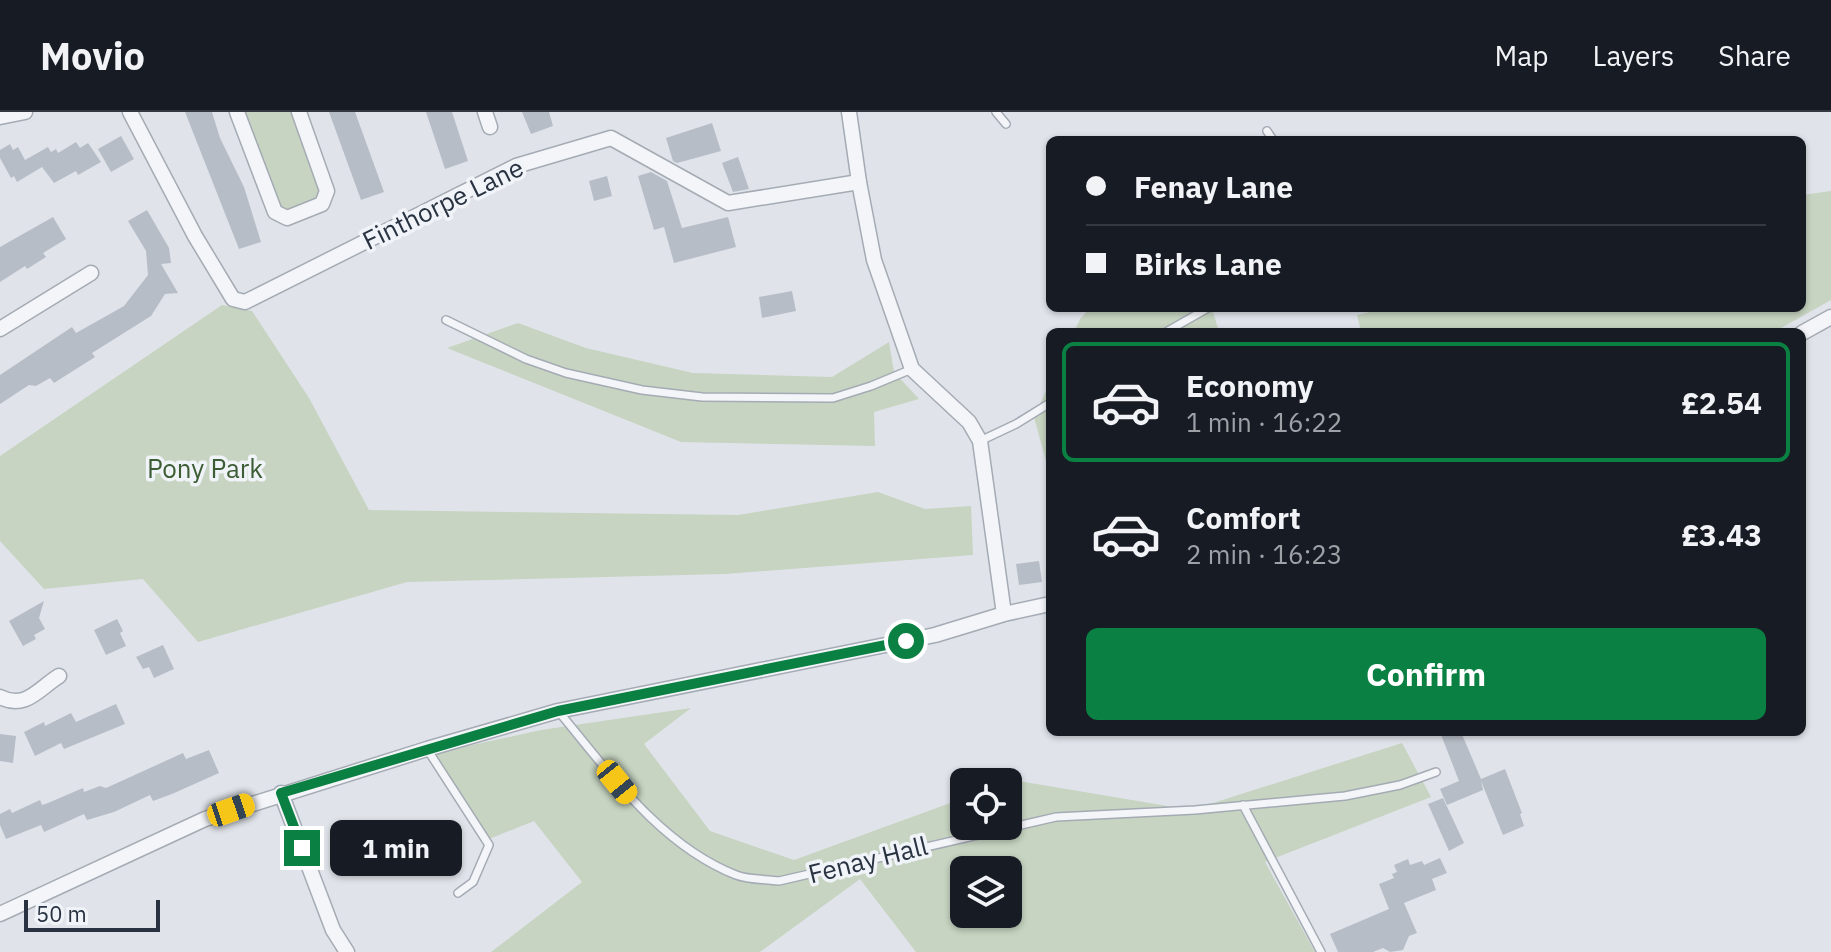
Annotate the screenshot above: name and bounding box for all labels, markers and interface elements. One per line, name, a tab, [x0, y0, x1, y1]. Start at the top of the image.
text: Movio	[40, 31, 145, 80]
text: Map	[1494, 37, 1548, 74]
text: Layers	[1592, 37, 1674, 74]
text: Share	[1718, 37, 1791, 74]
street label: Finthorpe Lane	[356, 149, 529, 257]
text: Fenay Lane	[1134, 167, 1293, 206]
text: Birks Lane	[1134, 244, 1282, 283]
icon: car	[1090, 366, 1162, 438]
text: Economy	[1186, 366, 1314, 405]
text: £2.54	[1681, 383, 1762, 422]
text: 1 min · 16:22	[1186, 405, 1342, 439]
park label: Pony Park	[147, 451, 263, 485]
icon: car	[1090, 498, 1162, 570]
text: Comfort	[1186, 498, 1301, 537]
text: £3.43	[1681, 515, 1762, 554]
text: 2 min · 16:23	[1186, 537, 1342, 571]
route start	[888, 623, 924, 659]
button: Confirm	[1086, 628, 1766, 720]
car	[593, 756, 641, 808]
map controls	[950, 768, 1022, 928]
button: locate	[950, 768, 1022, 840]
car	[204, 791, 258, 829]
callout: 1 min	[330, 820, 462, 876]
street label: Fenay Hall	[804, 828, 931, 890]
route end	[284, 830, 320, 866]
text: 1 min	[362, 831, 430, 865]
button: layers	[950, 856, 1022, 928]
scale bar	[24, 896, 160, 932]
text: 50 m	[36, 899, 87, 928]

